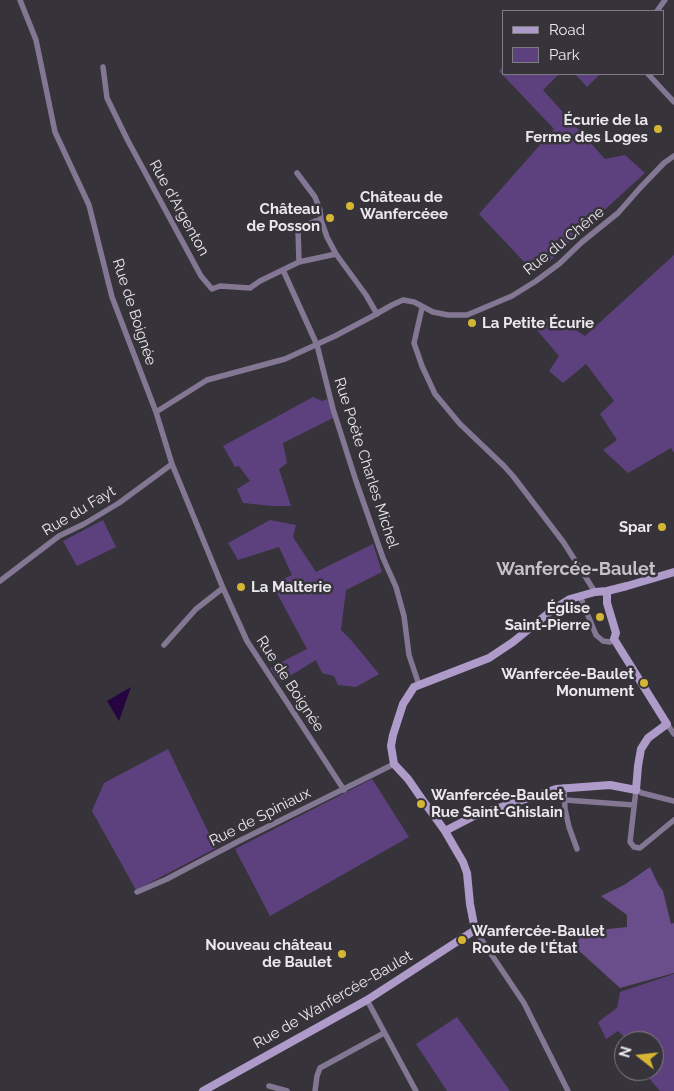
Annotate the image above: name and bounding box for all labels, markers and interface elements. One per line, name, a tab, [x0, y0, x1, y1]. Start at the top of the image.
legend	[502, 10, 664, 75]
text: Road	[549, 21, 585, 39]
text: Park	[549, 46, 580, 64]
place label: Écurie de la Ferme des Loges	[525, 111, 648, 146]
marker: Écurie de la Ferme des Loges	[652, 123, 664, 135]
street label: Rue d'Argenton	[145, 157, 213, 259]
place label: Château de Wanfercéee	[360, 188, 448, 223]
place label: Château de Posson	[246, 200, 320, 235]
marker: Château de Wanfercéee	[344, 200, 356, 212]
street label: Rue du Chêne	[520, 203, 608, 279]
marker: Château de Posson	[324, 212, 336, 224]
street label: Rue de Boignée	[108, 256, 160, 368]
place label: La Petite Écurie	[482, 314, 594, 332]
marker: La Petite Écurie	[466, 317, 478, 329]
street label: Rue Poète Charles Michel	[330, 375, 402, 551]
street label: Rue du Fayt	[39, 482, 119, 540]
place label: Spar	[619, 518, 652, 536]
marker: Spar	[656, 521, 668, 533]
district label: Wanfercée-Baulet	[496, 559, 656, 581]
place label: La Malterie	[251, 578, 331, 596]
marker: La Malterie	[235, 581, 247, 593]
place label: Église Saint-Pierre	[505, 599, 590, 634]
marker: Église Saint-Pierre	[594, 611, 606, 623]
street label: Rue de Boignée	[252, 633, 328, 735]
place label: Wanfercée-Baulet Monument	[501, 665, 634, 700]
marker: Wanfercée-Baulet Monument	[638, 677, 650, 689]
street label: Rue de Spiniaux	[206, 784, 314, 850]
place label: Wanfercée-Baulet Rue Saint-Ghislain	[431, 786, 564, 821]
marker: Wanfercée-Baulet Rue Saint-Ghislain	[415, 798, 427, 810]
place label: Wanfercée-Baulet Route de l'État	[472, 922, 605, 957]
marker: Wanfercée-Baulet Route de l'État	[456, 934, 468, 946]
place label: Nouveau château de Baulet	[205, 936, 332, 971]
street label: Rue de Wanfercée-Baulet	[250, 947, 416, 1053]
marker: Nouveau château de Baulet	[336, 948, 348, 960]
north arrow	[614, 1031, 664, 1081]
text: N	[616, 1045, 635, 1059]

